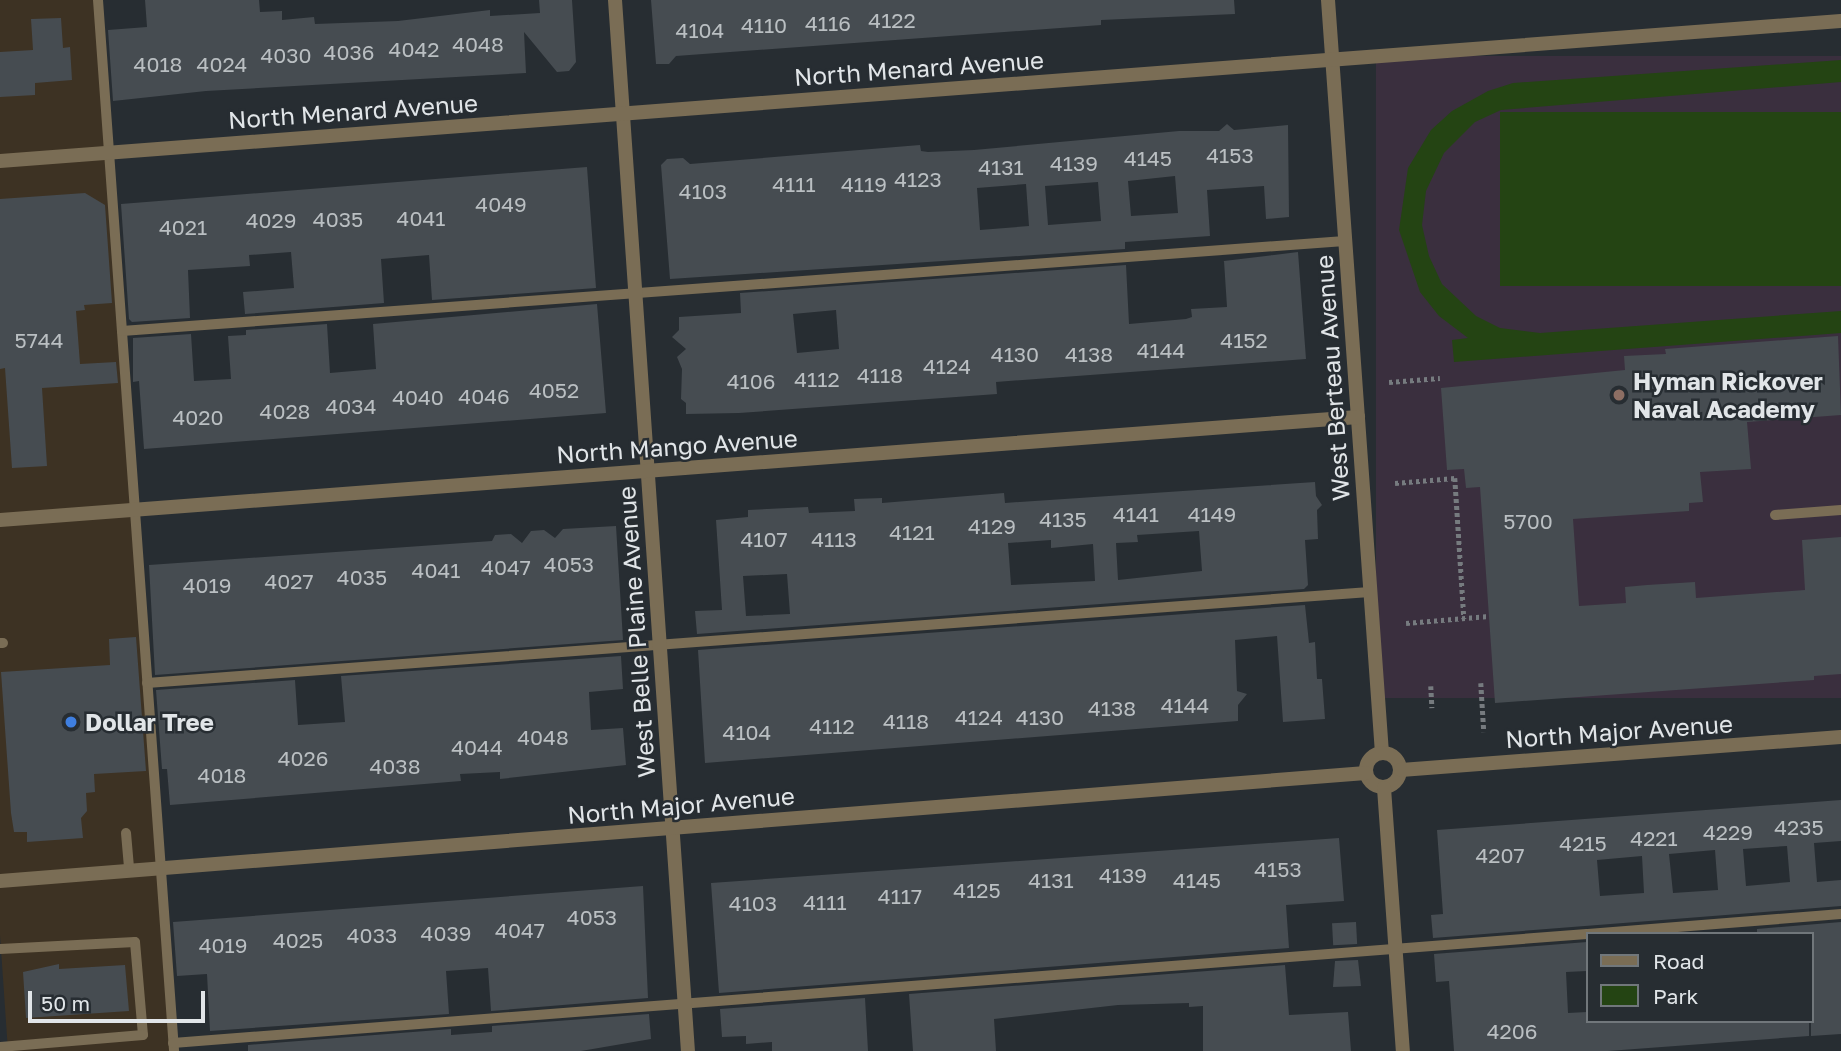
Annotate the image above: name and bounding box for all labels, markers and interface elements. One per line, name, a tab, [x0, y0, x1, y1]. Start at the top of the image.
house number: 4122	[868, 7, 916, 33]
house number: 4116	[805, 10, 851, 36]
house number: 4110	[741, 12, 787, 38]
house number: 4104	[676, 17, 724, 43]
house number: 4048	[452, 31, 504, 57]
house number: 4042	[389, 36, 439, 62]
house number: 4036	[324, 39, 374, 65]
house number: 4030	[260, 42, 312, 68]
street label: North Menard Avenue	[793, 45, 1045, 91]
house number: 4018	[134, 51, 182, 77]
house number: 4024	[197, 51, 247, 77]
street label: North Menard Avenue	[227, 88, 479, 134]
house number: 4153	[1206, 142, 1254, 168]
house number: 4145	[1124, 145, 1172, 171]
house number: 4139	[1050, 150, 1098, 176]
house number: 4131	[978, 154, 1024, 180]
house number: 4123	[894, 166, 942, 192]
house number: 4111	[772, 171, 816, 197]
house number: 4119	[841, 171, 887, 197]
house number: 4103	[679, 178, 727, 204]
house number: 4049	[475, 191, 527, 217]
house number: 4041	[397, 205, 445, 231]
house number: 4035	[313, 206, 363, 232]
house number: 4029	[246, 207, 296, 233]
house number: 4021	[159, 214, 207, 240]
street label: West Berteau Avenue	[1309, 254, 1355, 502]
house number: 5744	[15, 327, 63, 353]
house number: 4152	[1220, 327, 1268, 353]
house number: 4144	[1137, 337, 1185, 363]
house number: 4130	[991, 341, 1039, 367]
house number: 4138	[1065, 341, 1113, 367]
house number: 4124	[923, 353, 971, 379]
house number: 4118	[857, 362, 903, 388]
house number: 4112	[794, 366, 840, 392]
place label: Hyman Rickover Naval Academy	[1633, 367, 1823, 423]
house number: 4106	[727, 368, 775, 394]
house number: 4052	[529, 377, 579, 403]
house number: 4046	[458, 383, 510, 409]
house number: 4040	[392, 384, 444, 410]
marker: Hyman Rickover Naval Academy	[1611, 387, 1627, 403]
house number: 4034	[326, 393, 376, 419]
house number: 4028	[260, 398, 310, 424]
house number: 4020	[172, 404, 224, 430]
street label: North Mango Avenue	[555, 423, 799, 469]
street label: West Belle Plaine Avenue	[611, 485, 661, 779]
house number: 4141	[1113, 501, 1159, 527]
house number: 4149	[1188, 501, 1236, 527]
house number: 4135	[1039, 506, 1087, 532]
house number: 5700	[1503, 508, 1553, 534]
house number: 4129	[968, 513, 1016, 539]
house number: 4121	[889, 519, 935, 545]
house number: 4107	[740, 526, 788, 552]
house number: 4113	[811, 526, 857, 552]
house number: 4053	[544, 551, 594, 577]
house number: 4047	[481, 554, 531, 580]
house number: 4041	[412, 557, 460, 583]
house number: 4035	[337, 564, 387, 590]
house number: 4027	[264, 568, 314, 594]
house number: 4019	[183, 572, 231, 598]
house number: 4144	[1161, 692, 1209, 718]
house number: 4138	[1088, 695, 1136, 721]
house number: 4124	[955, 704, 1003, 730]
house number: 4130	[1016, 704, 1064, 730]
place label: Dollar Tree	[85, 708, 214, 736]
house number: 4118	[883, 708, 929, 734]
street label: North Major Avenue	[1504, 709, 1734, 753]
house number: 4112	[809, 713, 855, 739]
marker: Dollar Tree	[63, 714, 79, 730]
house number: 4104	[723, 719, 771, 745]
house number: 4048	[517, 724, 569, 750]
house number: 4044	[451, 734, 503, 760]
house number: 4026	[278, 745, 328, 771]
house number: 4038	[370, 753, 420, 779]
house number: 4018	[198, 762, 246, 788]
street label: North Major Avenue	[566, 781, 796, 829]
house number: 4235	[1774, 814, 1824, 840]
house number: 4229	[1703, 819, 1753, 845]
house number: 4221	[1630, 825, 1678, 851]
house number: 4215	[1559, 830, 1607, 856]
house number: 4207	[1475, 842, 1525, 868]
house number: 4153	[1254, 856, 1302, 882]
house number: 4139	[1099, 862, 1147, 888]
house number: 4131	[1028, 867, 1074, 893]
house number: 4145	[1173, 867, 1221, 893]
house number: 4125	[953, 877, 1001, 903]
house number: 4117	[878, 883, 922, 909]
house number: 4111	[803, 889, 847, 915]
house number: 4103	[729, 890, 777, 916]
house number: 4053	[567, 904, 617, 930]
house number: 4047	[495, 917, 545, 943]
house number: 4039	[421, 920, 471, 946]
house number: 4033	[347, 922, 397, 948]
house number: 4025	[273, 927, 323, 953]
house number: 4019	[199, 932, 247, 958]
legend	[1586, 932, 1813, 1023]
text: Road	[1653, 948, 1704, 974]
scale bar	[32, 978, 208, 1022]
text: Park	[1653, 983, 1698, 1009]
text: 50 m	[41, 990, 90, 1016]
house number: 4206	[1487, 1018, 1537, 1044]

